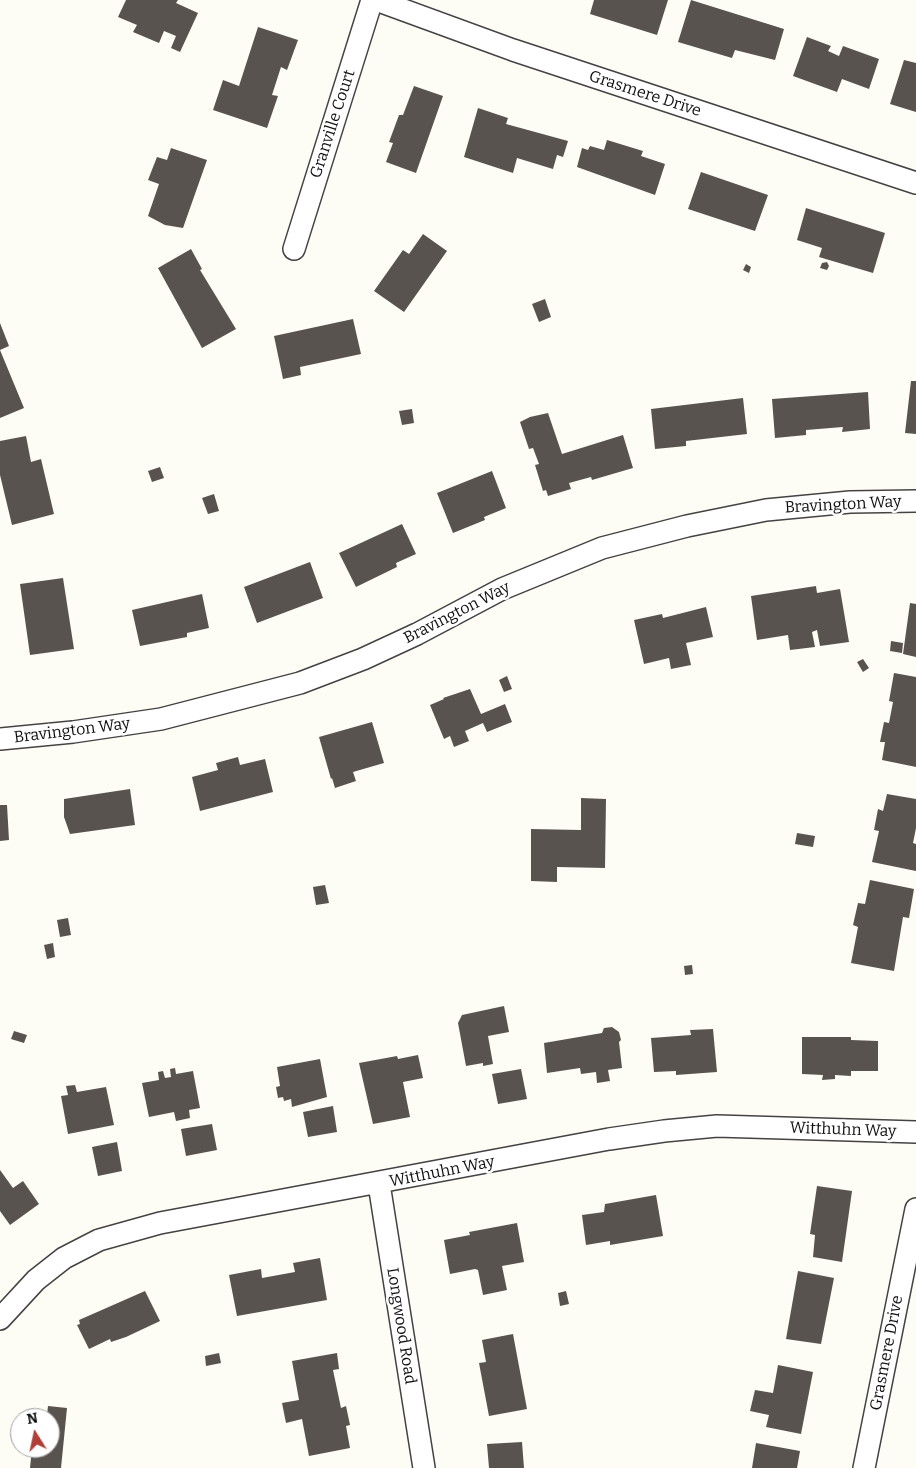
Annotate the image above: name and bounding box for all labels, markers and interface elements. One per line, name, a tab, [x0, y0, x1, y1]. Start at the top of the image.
street label: Granville Court	[306, 67, 360, 181]
street label: Grasmere Drive	[586, 67, 704, 121]
street label: Bravington Way	[784, 492, 902, 518]
street label: Bravington Way	[401, 578, 513, 648]
street label: Bravington Way	[13, 714, 131, 748]
street label: Witthuhn Way	[789, 1119, 897, 1141]
street label: Witthuhn Way	[388, 1152, 496, 1192]
street label: Longwood Road	[382, 1266, 420, 1386]
street label: Grasmere Drive	[866, 1294, 908, 1412]
north arrow	[10, 1408, 60, 1458]
text: N	[26, 1409, 39, 1428]

